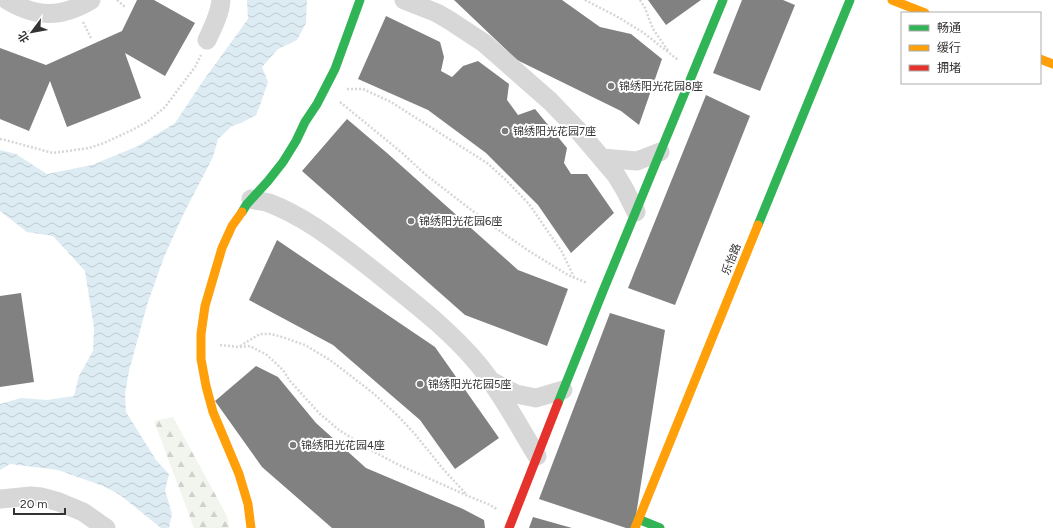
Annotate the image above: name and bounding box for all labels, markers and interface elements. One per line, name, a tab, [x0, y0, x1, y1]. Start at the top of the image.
north arrow	[12, 12, 52, 52]
legend	[901, 12, 1041, 84]
text: 畅通	[937, 21, 961, 35]
text: 北	[16, 29, 32, 45]
text: 缓行	[937, 41, 961, 55]
text: 拥堵	[937, 61, 961, 75]
place label: 锦绣阳光花园8座	[619, 80, 703, 93]
marker: 锦绣阳光花园8座	[606, 81, 616, 91]
place label: 锦绣阳光花园7座	[513, 125, 596, 138]
marker: 锦绣阳光花园7座	[500, 126, 510, 136]
place label: 锦绣阳光花园6座	[419, 215, 502, 228]
marker: 锦绣阳光花园6座	[406, 216, 416, 226]
street label: 乐怡路	[719, 241, 744, 277]
place label: 锦绣阳光花园5座	[428, 378, 511, 391]
marker: 锦绣阳光花园5座	[415, 379, 425, 389]
place label: 锦绣阳光花园4座	[301, 439, 385, 452]
marker: 锦绣阳光花园4座	[288, 440, 298, 450]
scale bar	[14, 490, 65, 516]
text: 20 m	[20, 497, 48, 511]

